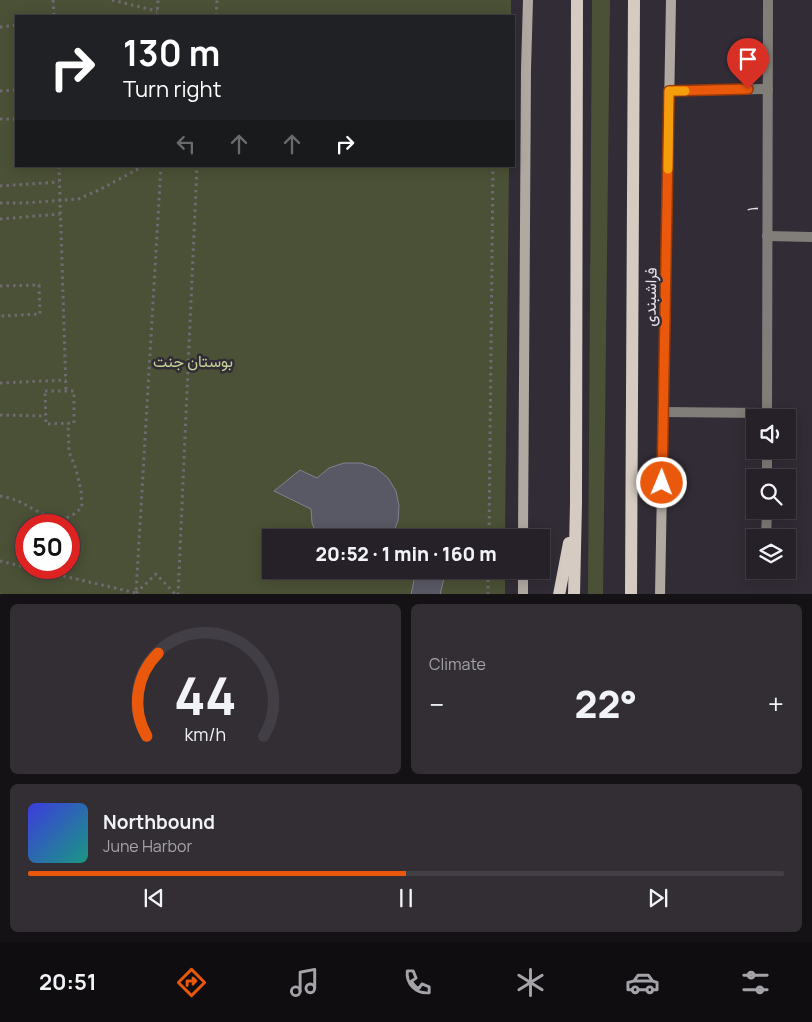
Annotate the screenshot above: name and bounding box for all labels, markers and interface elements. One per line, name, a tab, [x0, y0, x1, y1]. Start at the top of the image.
text: 130 m	[123, 29, 220, 77]
icon: right	[40, 35, 105, 100]
pin	[727, 38, 769, 89]
icon: arrive	[734, 45, 762, 73]
text: Turn right	[123, 74, 221, 104]
icon: left	[172, 130, 200, 158]
icon: ahead	[225, 130, 253, 158]
icon: ahead	[278, 130, 306, 158]
icon: right	[331, 130, 359, 158]
street label: ۱	[741, 207, 763, 211]
street label: فراشبندی	[638, 267, 662, 327]
park label: بوستان جنت	[153, 350, 233, 372]
map controls	[746, 409, 796, 579]
button: sound	[746, 409, 796, 459]
position arrow	[635, 456, 687, 508]
button: search	[746, 469, 796, 519]
speed limit sign: 50	[15, 514, 80, 579]
button: layers	[746, 529, 796, 579]
text: 20:52 · 1 min · 160 m	[315, 541, 497, 567]
text: Climate	[429, 653, 486, 675]
text: 44	[174, 660, 237, 731]
text: 22°	[574, 677, 637, 729]
text: −	[429, 685, 444, 723]
text: +	[768, 685, 784, 723]
text: km/h	[185, 722, 226, 746]
text: Northbound	[103, 809, 215, 835]
text: June Harbor	[103, 835, 192, 857]
icon: previous	[140, 884, 168, 912]
icon: pause	[392, 884, 420, 912]
icon: next	[644, 884, 672, 912]
icon: directions	[174, 965, 209, 1000]
icon: music	[287, 965, 322, 1000]
icon: phone	[400, 965, 435, 1000]
icon: climate	[513, 965, 548, 1000]
icon: car	[625, 965, 660, 1000]
icon: filters	[738, 965, 773, 1000]
text: 20:51	[39, 967, 97, 997]

